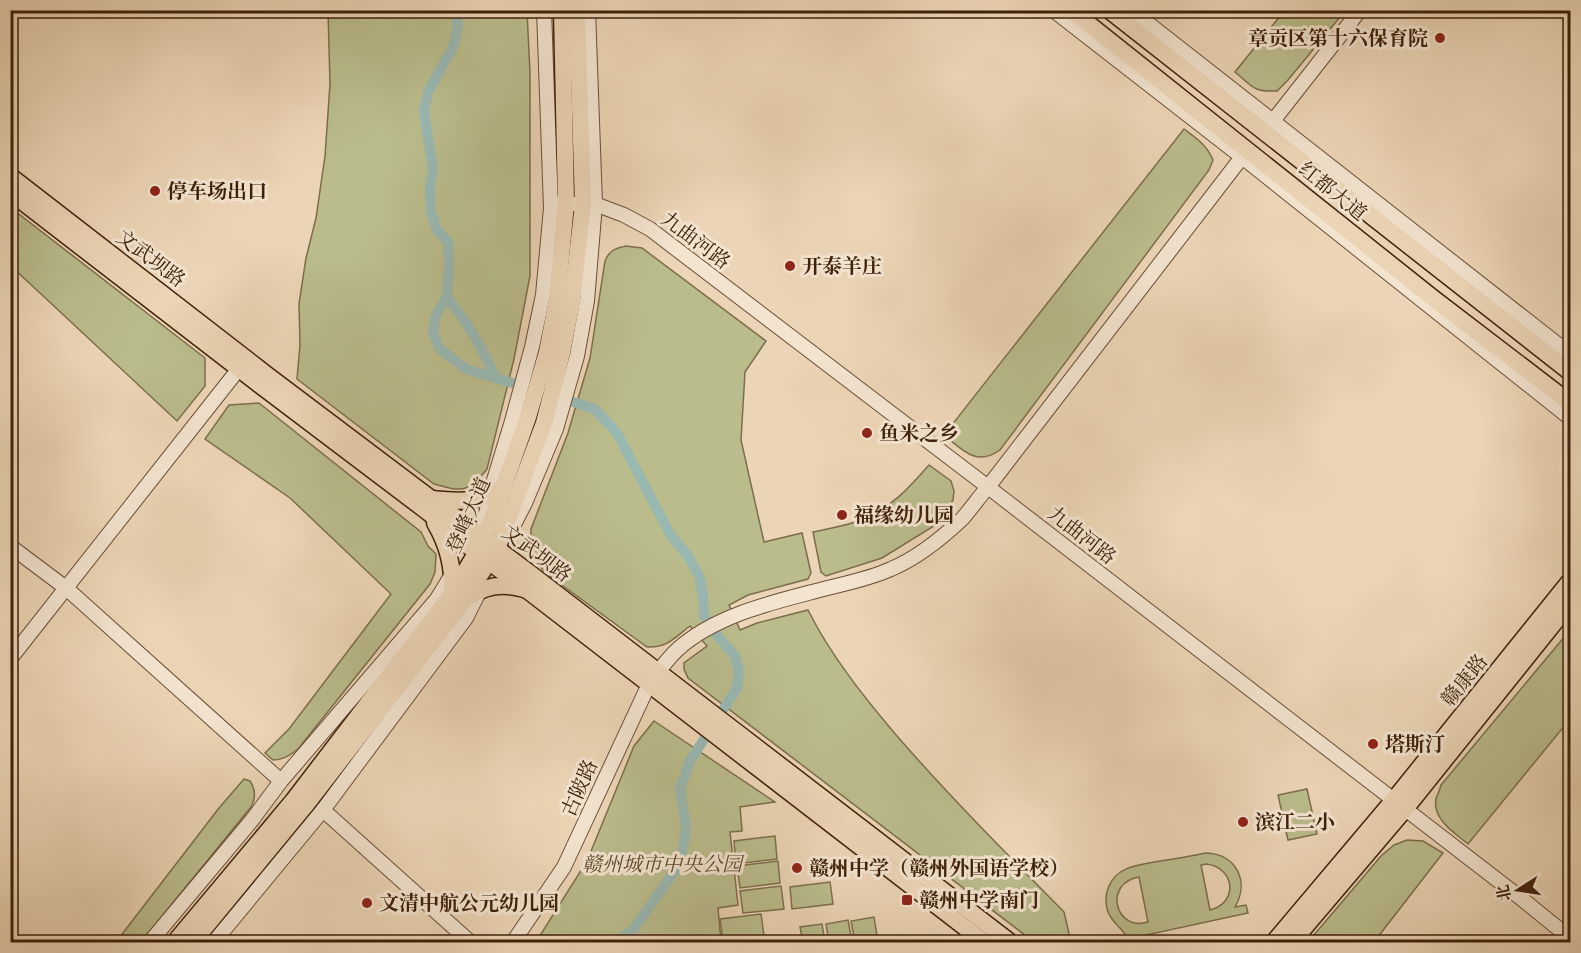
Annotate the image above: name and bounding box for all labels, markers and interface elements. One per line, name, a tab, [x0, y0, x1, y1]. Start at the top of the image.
place label: 章贡区第十六保育院	[1248, 27, 1428, 50]
marker: 章贡区第十六保育院	[1433, 31, 1447, 45]
street label: 红都大道	[1294, 157, 1371, 225]
place label: 停车场出口	[167, 180, 267, 203]
marker: 停车场出口	[148, 184, 162, 198]
street label: 九曲河路	[657, 207, 735, 274]
street label: 文武坝路	[112, 225, 190, 292]
place label: 开泰羊庄	[802, 255, 882, 278]
marker: 开泰羊庄	[783, 259, 797, 273]
place label: 鱼米之乡	[879, 422, 959, 445]
marker: 鱼米之乡	[860, 426, 874, 440]
street label: 登峰大道	[442, 474, 495, 556]
street label: 九曲河路	[1043, 502, 1120, 569]
place label: 福缘幼儿园	[854, 504, 954, 527]
marker: 福缘幼儿园	[835, 508, 849, 522]
street label: 文武坝路	[498, 520, 576, 587]
street label: 赣康路	[1437, 650, 1492, 711]
place label: 塔斯汀	[1385, 733, 1445, 756]
marker: 塔斯汀	[1366, 737, 1380, 751]
street label: 古陂路	[557, 756, 602, 820]
place label: 滨江二小	[1255, 811, 1335, 834]
marker: 滨江二小	[1236, 815, 1250, 829]
park label: 赣州城市中央公园	[582, 853, 745, 876]
place label: 赣州中学（赣州外国语学校）	[809, 857, 1069, 880]
north arrow	[1488, 860, 1548, 920]
marker: 赣州中学（赣州外国语学校）	[790, 861, 804, 875]
text: 北	[1493, 883, 1515, 903]
place label: 赣州中学南门	[919, 889, 1039, 912]
place label: 文清中航公元幼儿园	[379, 892, 559, 915]
marker: 赣州中学南门	[900, 893, 914, 907]
marker: 文清中航公元幼儿园	[360, 896, 374, 910]

